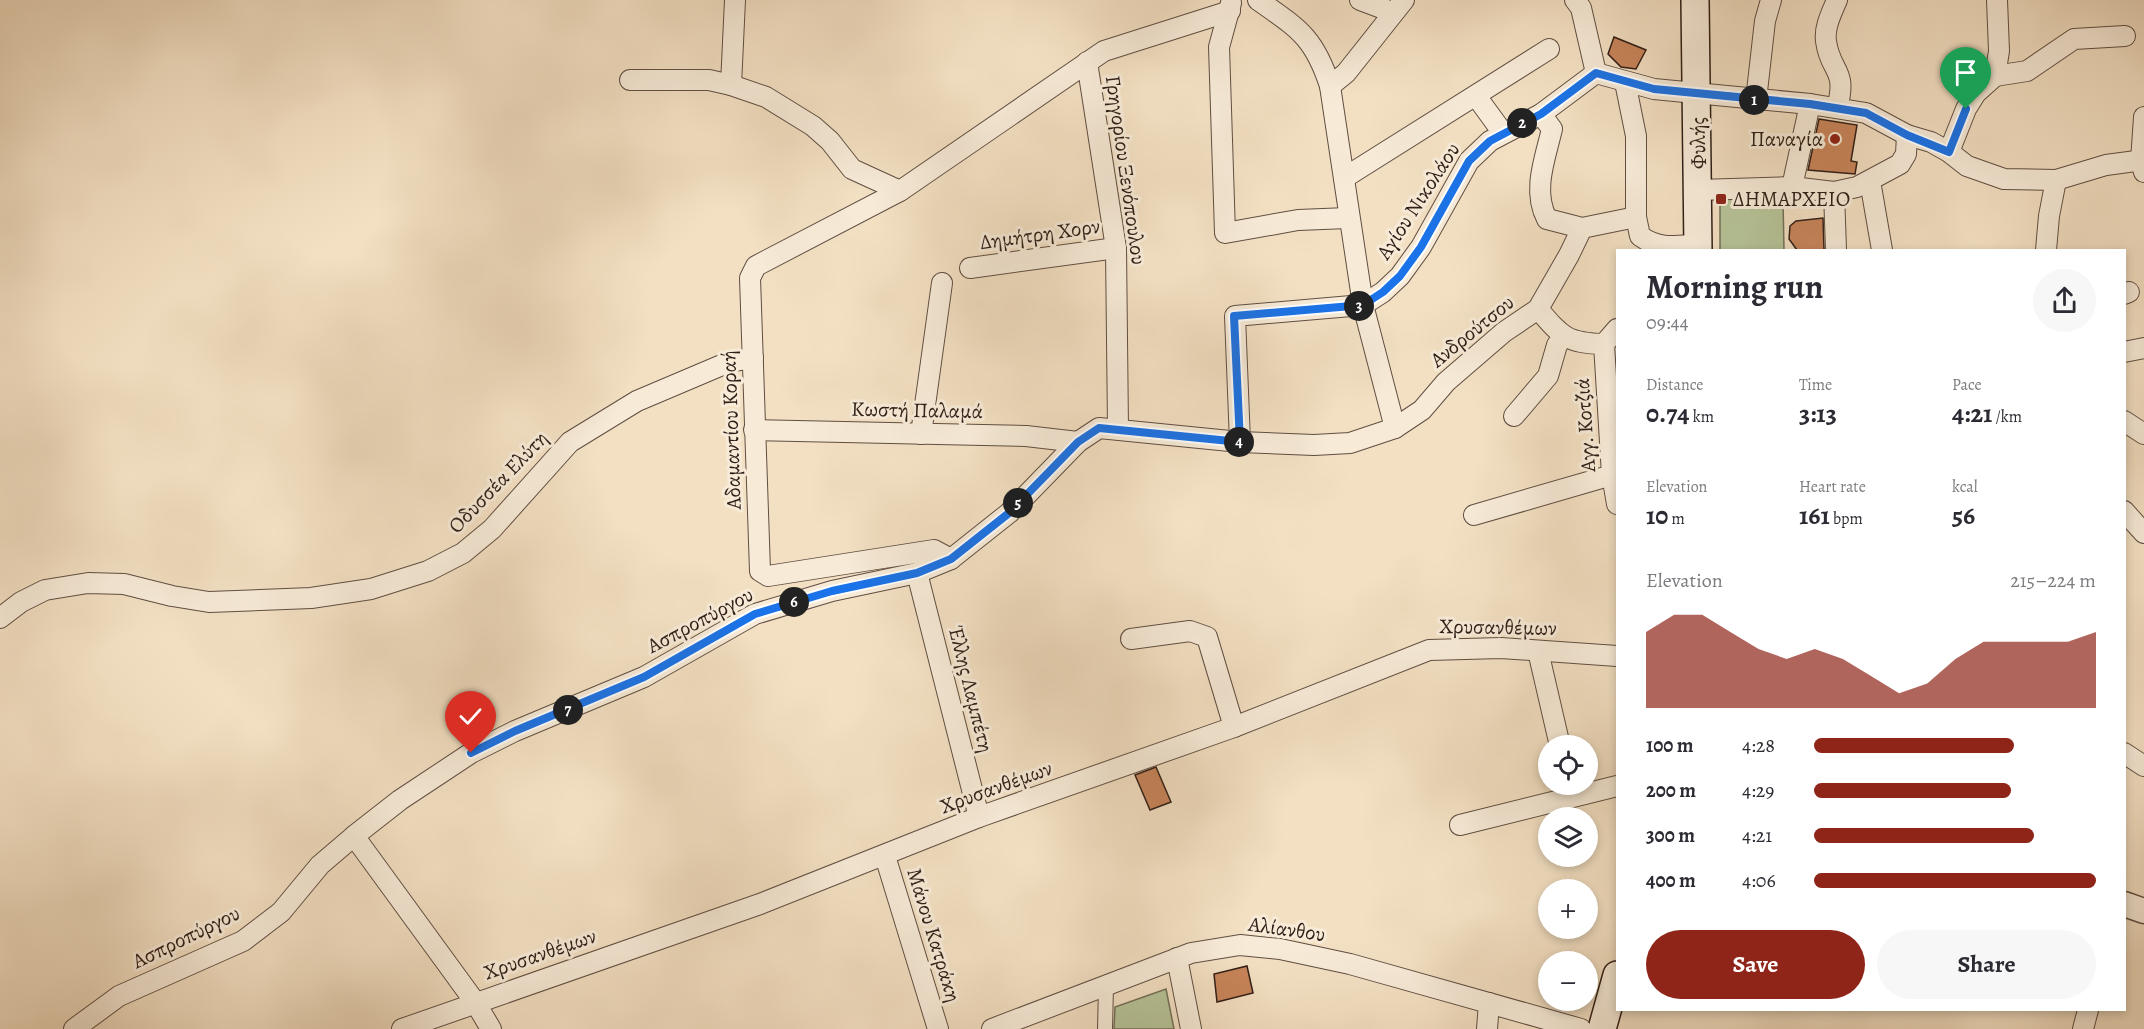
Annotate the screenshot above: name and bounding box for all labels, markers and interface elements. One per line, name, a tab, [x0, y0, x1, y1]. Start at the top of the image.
pin	[1940, 47, 1991, 109]
icon: arrive	[1949, 56, 1982, 89]
street label: Γρηγορίου Ξενόπουλου	[1099, 73, 1153, 267]
pin: 1	[1739, 85, 1769, 115]
text: 1	[1751, 89, 1757, 111]
pin: 2	[1507, 108, 1537, 138]
text: 2	[1518, 112, 1526, 134]
street label: Φυλής	[1684, 117, 1712, 169]
place label: Παναγία	[1750, 125, 1823, 153]
marker: Παναγία	[1828, 132, 1842, 146]
street label: Αγίου Νικολάου	[1369, 137, 1466, 266]
place label: ΔΗΜΑΡΧΕΙΟ	[1733, 185, 1850, 213]
marker: ΔΗΜΑΡΧΕΙΟ	[1714, 192, 1728, 206]
street label: Δημήτρη Χορν	[978, 212, 1102, 256]
text: Morning run	[1646, 264, 1823, 309]
button: share	[2033, 269, 2096, 332]
street label: Ανδρούτσου	[1423, 288, 1520, 374]
pin: 3	[1344, 291, 1374, 321]
text: 3	[1356, 295, 1362, 317]
text: 09:44	[1646, 309, 1689, 336]
street label: Αδαμαντίου Κοραή	[714, 350, 748, 511]
text: Distance	[1646, 374, 1703, 396]
text: Time	[1799, 374, 1832, 396]
text: Pace	[1952, 374, 1982, 396]
street label: Αγγ. Κοτζιά	[1568, 377, 1602, 474]
street label: Κωστή Παλαμά	[851, 395, 983, 425]
text: 0.74	[1646, 396, 1690, 431]
text: 3:13	[1799, 396, 1837, 431]
text: 4:21	[1952, 396, 1992, 431]
text: km	[1690, 406, 1714, 428]
text: /km	[1992, 406, 2022, 428]
street label: Οδυσσέα Ελύτη	[442, 425, 554, 539]
pin: 4	[1224, 427, 1254, 457]
text: 4	[1235, 431, 1243, 453]
text: Elevation	[1646, 476, 1707, 498]
text: Heart rate	[1799, 476, 1866, 498]
text: kcal	[1952, 476, 1978, 498]
pin: 5	[1003, 488, 1033, 518]
text: 5	[1015, 492, 1021, 514]
text: 10	[1646, 498, 1668, 533]
text: 161	[1799, 498, 1830, 533]
text: 56	[1952, 498, 1975, 533]
text: m	[1668, 508, 1685, 530]
text: bpm	[1830, 508, 1863, 530]
text: Elevation	[1646, 567, 1723, 594]
text: 215–224 m	[2010, 567, 2096, 594]
street label: Ασπροπύργου	[641, 580, 758, 660]
pin: 6	[779, 587, 809, 617]
text: 6	[790, 591, 798, 613]
street label: Χρυσανθέμων	[1439, 612, 1557, 642]
street label: Έλλης Λαμπέτη	[942, 623, 1000, 755]
pin	[445, 691, 496, 753]
pin: 7	[553, 695, 583, 725]
text: 7	[565, 699, 571, 721]
icon: check	[454, 700, 487, 733]
text: 100 m	[1646, 732, 1694, 759]
text: 4:28	[1742, 732, 1775, 759]
map controls	[1538, 735, 1598, 1011]
button: locate	[1538, 735, 1598, 795]
street label: Χρυσανθέμων	[936, 754, 1056, 820]
text: 200 m	[1646, 777, 1696, 804]
text: 4:29	[1742, 777, 1774, 804]
button: layers	[1538, 807, 1598, 867]
text: 300 m	[1646, 822, 1695, 849]
text: 4:21	[1742, 822, 1772, 849]
street label: Μάνου Κατράκη	[900, 865, 968, 1005]
text: 400 m	[1646, 867, 1696, 894]
text: 4:06	[1742, 867, 1776, 894]
button: +	[1538, 879, 1598, 939]
street label: Ασπροπύργου	[127, 899, 245, 976]
street label: Αλίανθου	[1246, 910, 1327, 948]
street label: Χρυσανθέμων	[480, 922, 600, 986]
button: Save	[1646, 930, 1865, 999]
button: Share	[1877, 930, 2096, 999]
button: −	[1538, 951, 1598, 1011]

